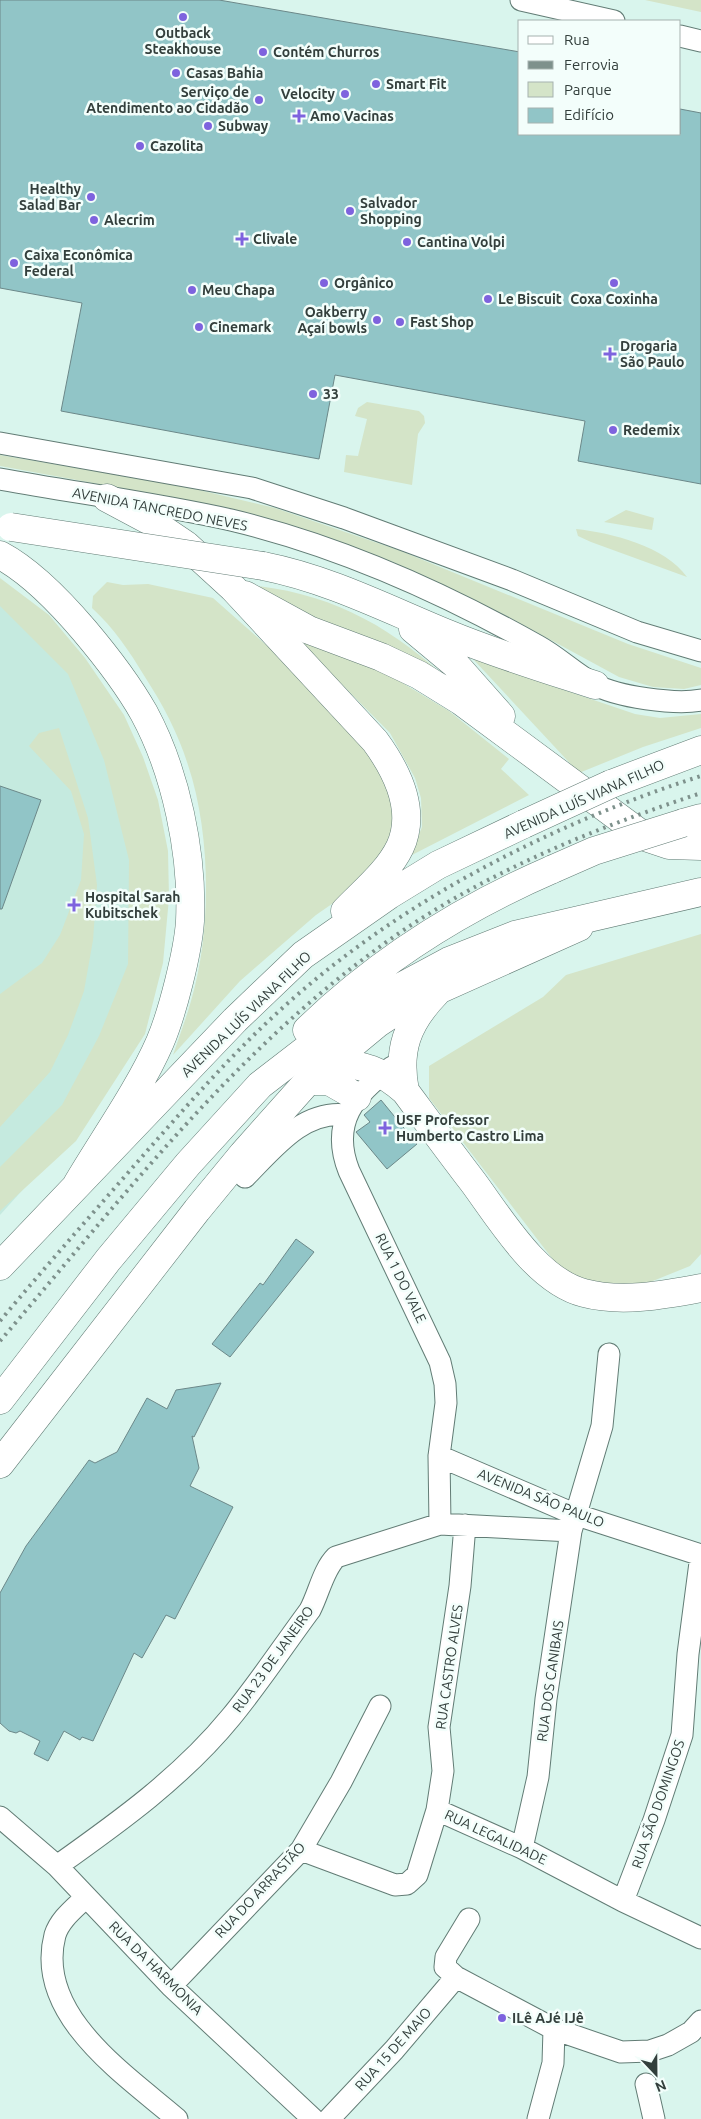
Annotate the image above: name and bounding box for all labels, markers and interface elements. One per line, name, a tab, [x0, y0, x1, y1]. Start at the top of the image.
marker: Outback Steakhouse	[177, 11, 189, 23]
legend	[518, 20, 681, 135]
place label: Outback Steakhouse	[145, 25, 221, 57]
text: Rua	[564, 31, 590, 48]
place label: Contém Churros	[273, 44, 380, 60]
marker: Contém Churros	[257, 46, 269, 58]
text: Ferrovia	[564, 56, 619, 73]
place label: Casas Bahia	[186, 65, 263, 81]
marker: Casas Bahia	[170, 67, 182, 79]
place label: Smart Fit	[386, 76, 447, 92]
marker: Smart Fit	[370, 78, 382, 90]
text: Parque	[564, 81, 612, 98]
place label: Serviço de Atendimento ao Cidadão	[86, 84, 249, 116]
place label: Velocity	[281, 86, 336, 102]
marker: Velocity	[339, 88, 351, 100]
marker: Serviço de Atendimento ao Cidadão	[253, 94, 265, 106]
text: Edifício	[564, 106, 614, 123]
place label: Amo Vacinas	[310, 108, 394, 124]
marker: Amo Vacinas	[292, 109, 306, 123]
place label: Subway	[218, 118, 269, 134]
marker: Subway	[202, 120, 214, 132]
place label: Cazolita	[150, 138, 203, 154]
marker: Cazolita	[134, 140, 146, 152]
place label: Healthy Salad Bar	[19, 181, 82, 213]
marker: Healthy Salad Bar	[85, 191, 97, 203]
place label: Salvador Shopping	[360, 195, 422, 227]
marker: Salvador Shopping	[344, 205, 356, 217]
place label: Alecrim	[104, 212, 155, 228]
marker: Alecrim	[88, 214, 100, 226]
place label: Clivale	[253, 231, 297, 247]
marker: Clivale	[235, 232, 249, 246]
place label: Cantina Volpi	[417, 234, 505, 250]
marker: Cantina Volpi	[401, 236, 413, 248]
place label: Caixa Econômica Federal	[24, 247, 133, 279]
marker: Caixa Econômica Federal	[8, 257, 20, 269]
place label: Orgânico	[334, 275, 394, 291]
marker: Orgânico	[318, 277, 330, 289]
marker: Coxa Coxinha	[608, 277, 620, 289]
place label: Meu Chapa	[202, 282, 275, 298]
marker: Meu Chapa	[186, 284, 198, 296]
place label: Le Biscuit	[498, 291, 562, 307]
place label: Coxa Coxinha	[570, 291, 658, 307]
marker: Le Biscuit	[482, 293, 494, 305]
place label: Oakberry Açaí bowls	[297, 304, 368, 337]
marker: Oakberry Açaí bowls	[371, 314, 383, 326]
place label: Fast Shop	[410, 314, 474, 330]
marker: Fast Shop	[394, 316, 406, 328]
place label: Cinemark	[209, 319, 272, 335]
marker: Cinemark	[193, 321, 205, 333]
place label: Drogaria São Paulo	[620, 338, 685, 370]
marker: Drogaria São Paulo	[604, 348, 616, 360]
place label: 33	[323, 386, 339, 402]
marker: 33	[307, 388, 319, 400]
place label: Redemix	[623, 422, 680, 438]
marker: Redemix	[607, 424, 619, 436]
street label: AVENIDA TANCREDO NEVES	[71, 484, 249, 534]
street label: AVENIDA LUÍS VIANA FILHO	[501, 755, 667, 842]
place label: Hospital Sarah Kubitschek	[85, 889, 181, 921]
marker: Hospital Sarah Kubitschek	[67, 898, 81, 912]
street label: AVENIDA LUÍS VIANA FILHO	[177, 947, 314, 1080]
place label: USF Professor Humberto Castro Lima	[396, 1112, 544, 1144]
marker: USF Professor Humberto Castro Lima	[378, 1121, 392, 1135]
street label: RUA 1 DO VALE	[372, 1231, 430, 1326]
street label: AVENIDA SÃO PAULO	[475, 1464, 607, 1531]
street label: RUA 23 DE JANEIRO	[229, 1603, 317, 1715]
street label: RUA CASTRO ALVES	[432, 1604, 466, 1730]
street label: RUA DOS CANIBAIS	[534, 1619, 566, 1743]
street label: RUA SÃO DOMINGOS	[628, 1737, 688, 1870]
street label: RUA LEGALIDADE	[442, 1806, 550, 1868]
street label: RUA DO ARRASTÃO	[211, 1838, 309, 1941]
street label: RUA DA HARMONIA	[106, 1918, 206, 2018]
street label: RUA 15 DE MAIO	[352, 2004, 435, 2094]
place label: ILê AJé IJê	[512, 2010, 584, 2026]
marker: ILê AJé IJê	[496, 2012, 508, 2024]
north arrow	[631, 2049, 681, 2099]
text: N	[653, 2077, 669, 2095]

